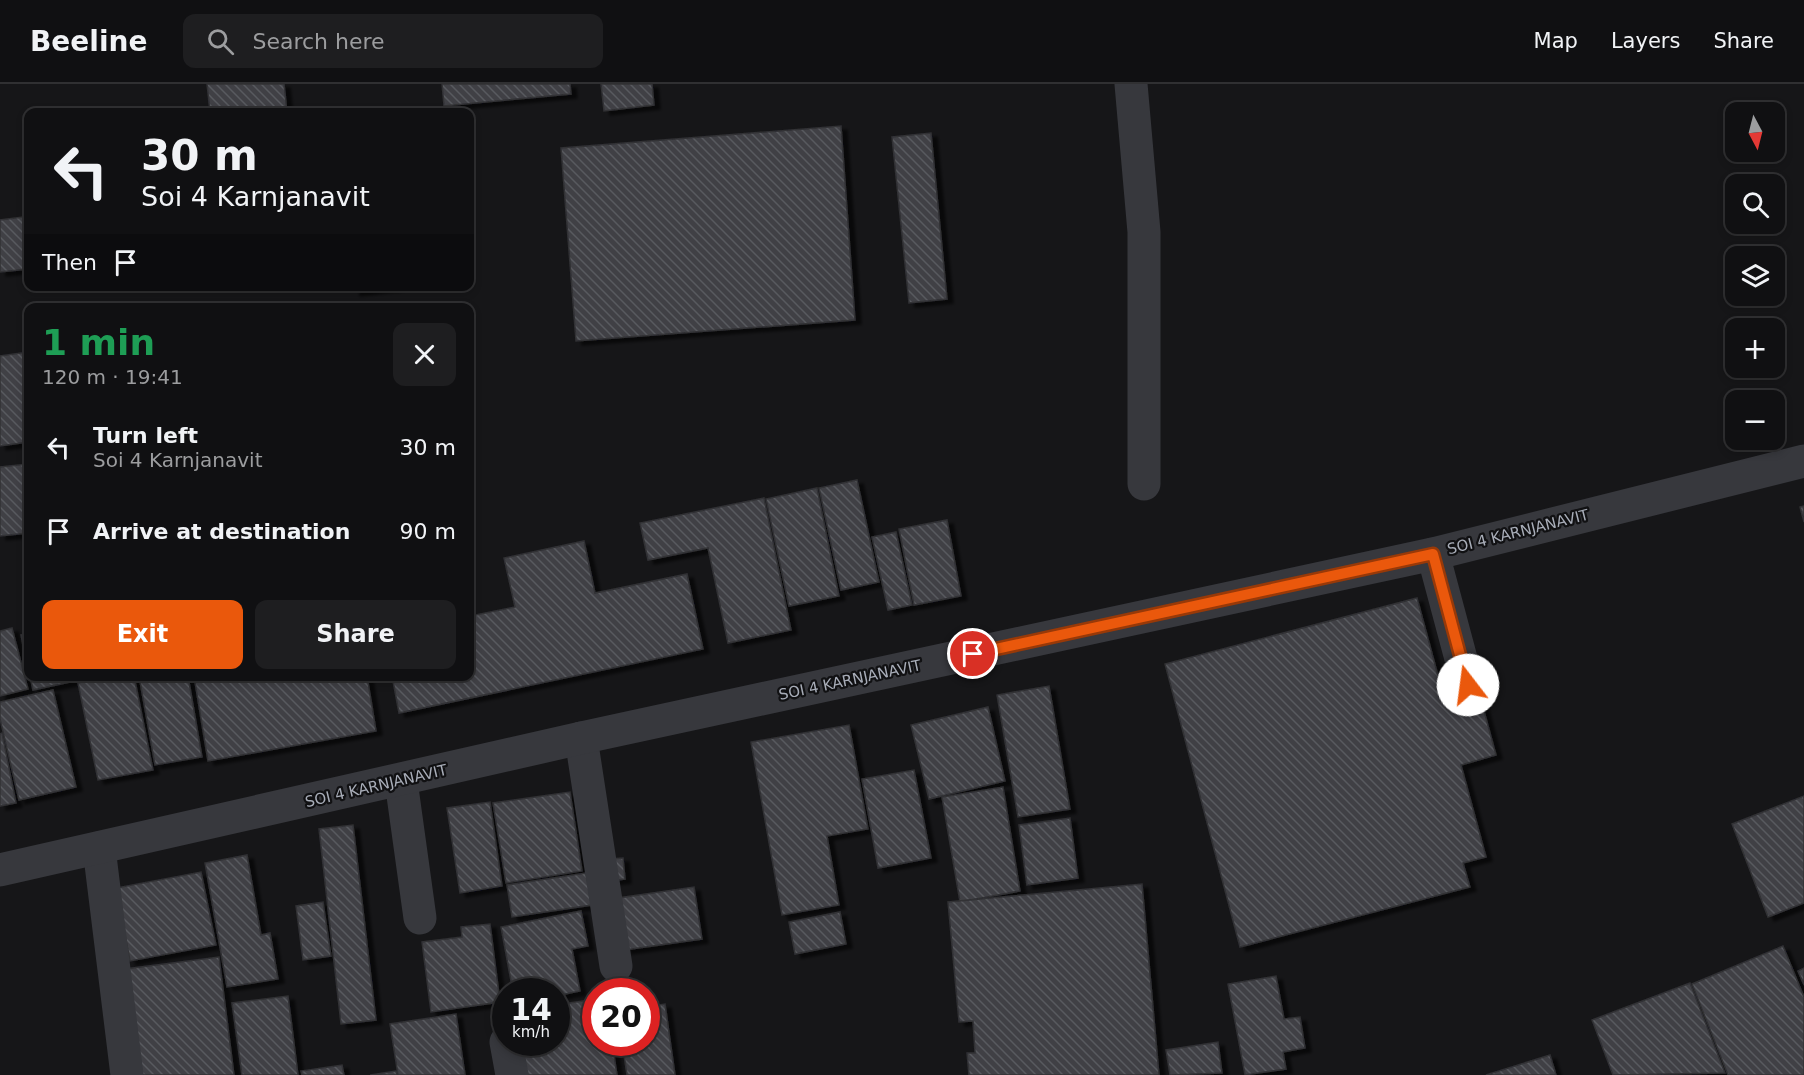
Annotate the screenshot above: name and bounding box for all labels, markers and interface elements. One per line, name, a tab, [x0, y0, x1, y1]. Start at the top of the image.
search box	[183, 14, 603, 68]
text: Beeline	[30, 25, 147, 58]
icon: search	[204, 25, 237, 58]
text: Search here	[252, 29, 385, 54]
text: Map	[1534, 29, 1578, 53]
text: Layers	[1611, 29, 1680, 53]
text: Share	[1713, 29, 1774, 53]
north arrow	[1725, 102, 1785, 162]
map controls	[1725, 102, 1785, 450]
text: 30 m	[141, 131, 258, 180]
icon: left	[42, 132, 120, 210]
button: search	[1725, 174, 1785, 234]
text: Soi 4 Karnjanavit	[141, 181, 370, 212]
icon: arrive	[109, 246, 142, 279]
button: layers	[1725, 246, 1785, 306]
text: Then	[42, 250, 97, 275]
button: +	[1725, 318, 1785, 378]
text: 1 min	[42, 322, 155, 363]
button: close	[393, 323, 456, 386]
text: 120 m · 19:41	[42, 365, 183, 389]
button: −	[1725, 390, 1785, 450]
text: Turn left	[93, 423, 198, 448]
icon: left	[42, 431, 75, 464]
text: 30 m	[400, 435, 456, 460]
text: Soi 4 Karnjanavit	[93, 448, 262, 472]
street label: SOI 4 KARNJANAVIT	[1445, 506, 1591, 558]
icon: arrive	[42, 515, 75, 548]
text: Arrive at destination	[93, 519, 350, 544]
text: 90 m	[400, 519, 456, 544]
button: Exit	[42, 600, 243, 669]
button: Share	[255, 600, 456, 669]
pin	[947, 628, 998, 679]
icon: arrive	[956, 637, 989, 670]
position arrow	[1436, 653, 1500, 717]
street label: SOI 4 KARNJANAVIT	[777, 656, 924, 704]
street label: SOI 4 KARNJANAVIT	[303, 761, 450, 811]
speed limit sign: 20	[582, 978, 660, 1056]
text: 14	[510, 992, 552, 1027]
text: km/h	[512, 1023, 550, 1041]

